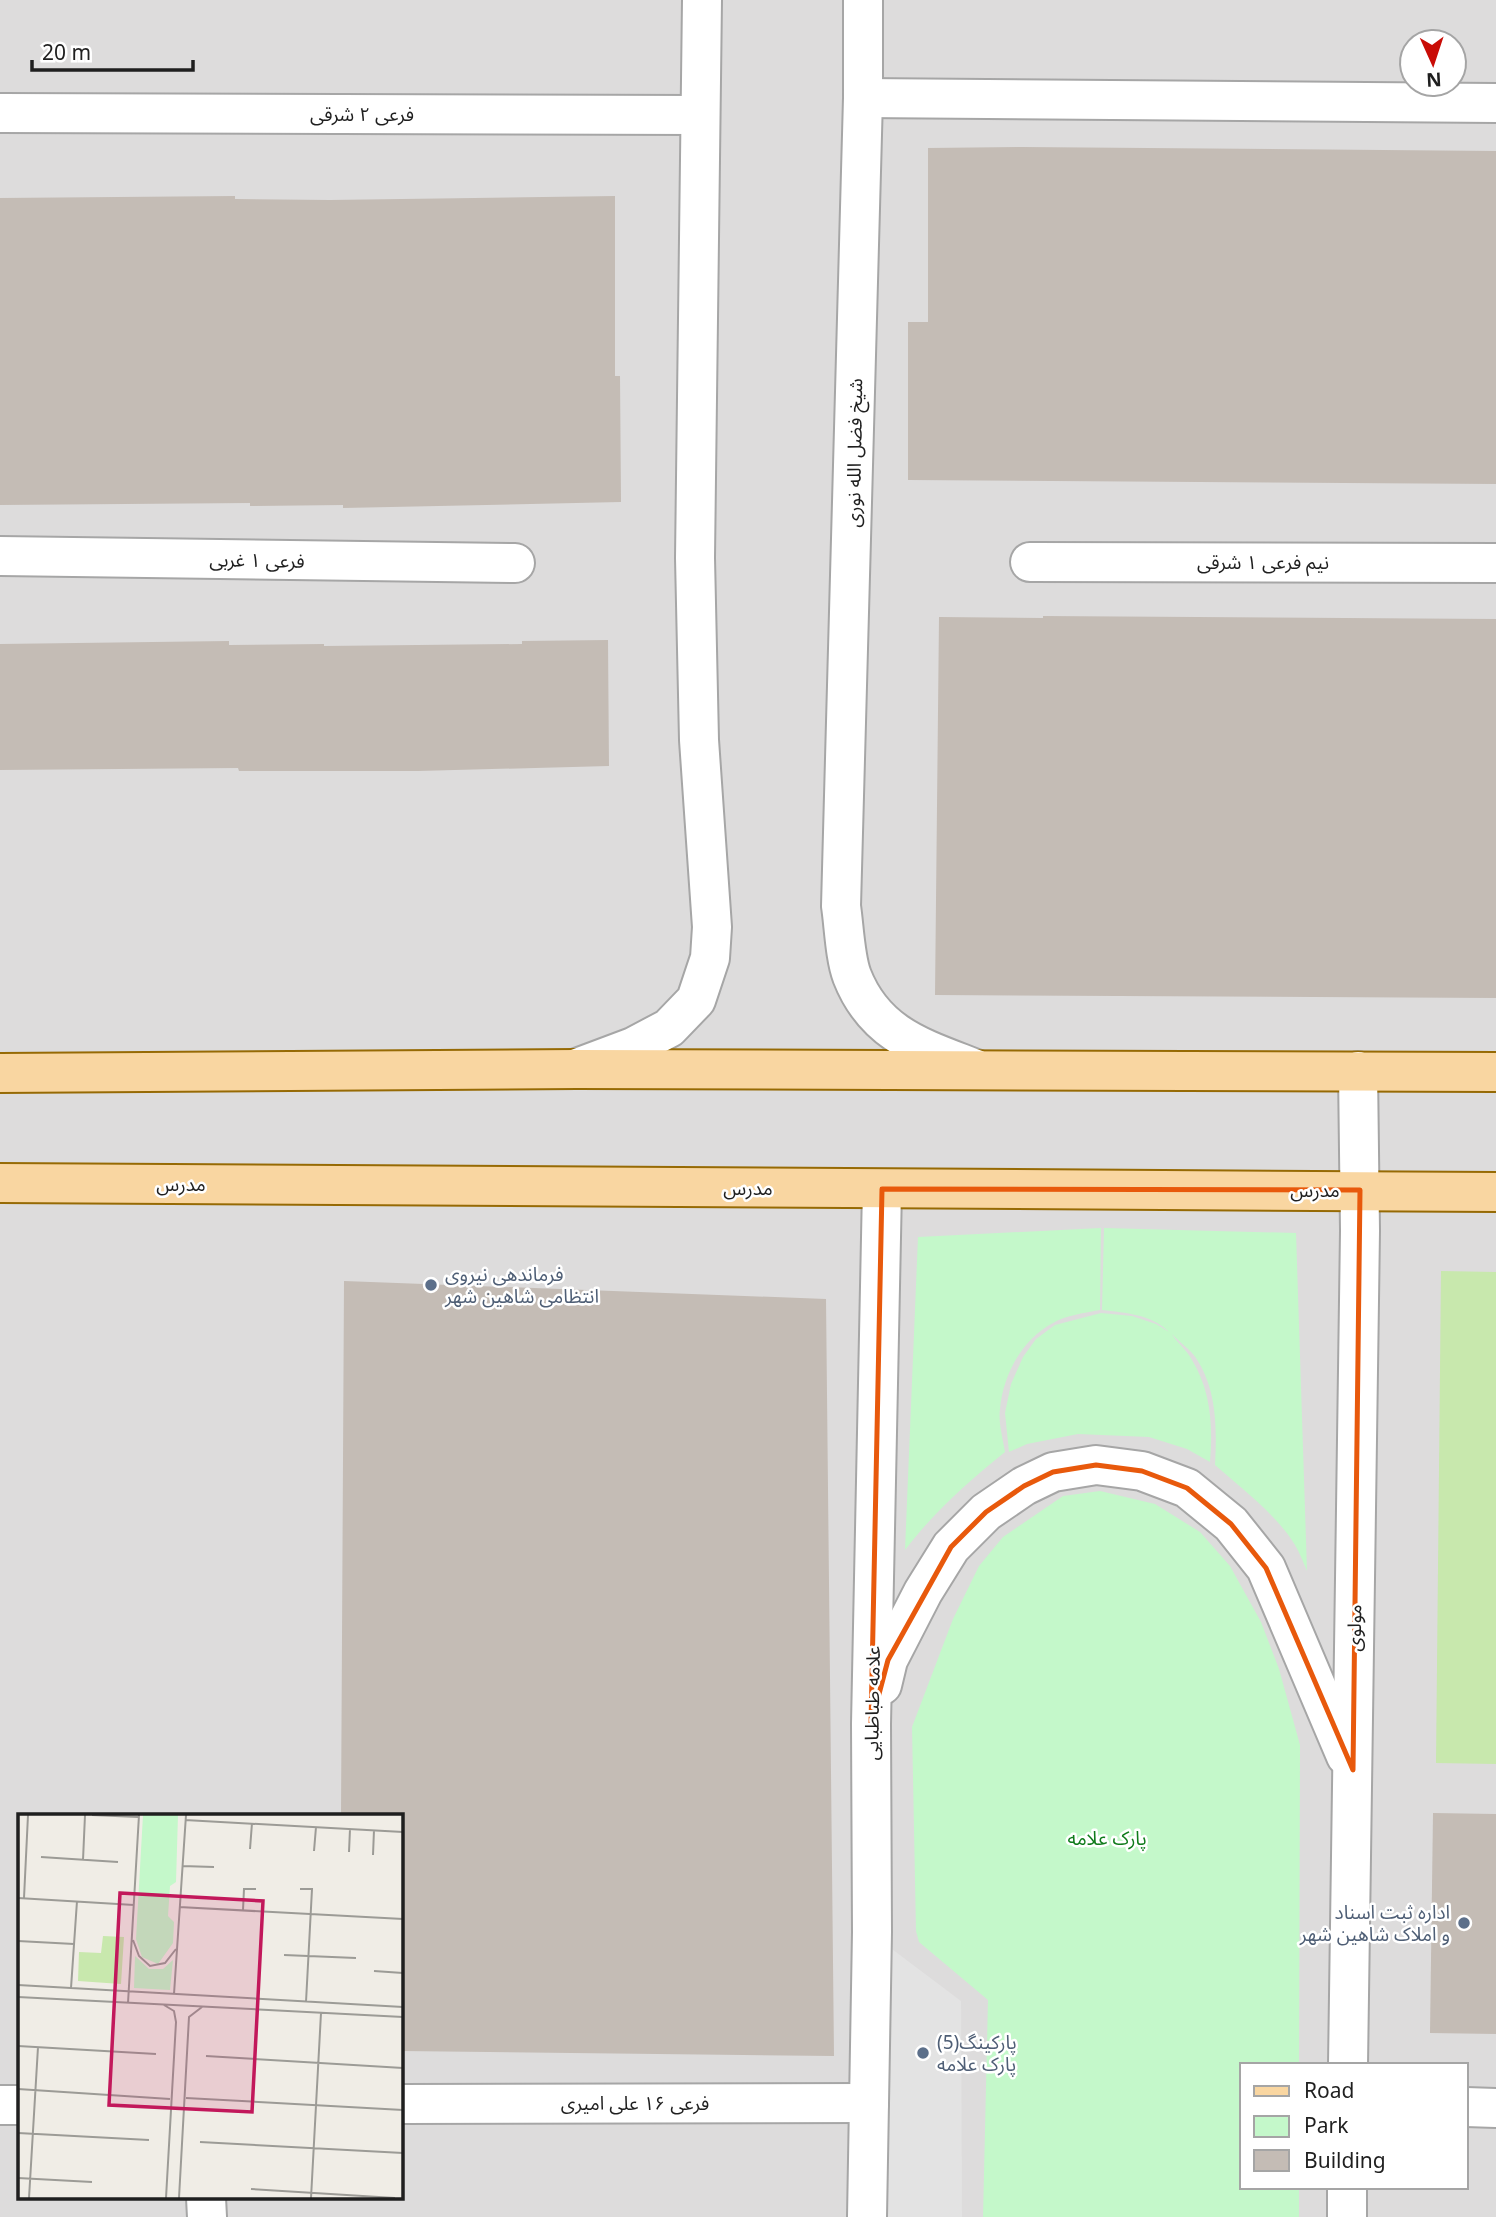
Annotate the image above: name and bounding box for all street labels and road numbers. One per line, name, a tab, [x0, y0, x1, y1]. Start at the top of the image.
street label: فرعی ۲ شرقی	[310, 101, 414, 127]
street label: شیخ فضل الله نوری	[840, 378, 870, 528]
street label: فرعی ۱ غربی	[209, 546, 305, 574]
street label: نیم فرعی ۱ شرقی	[1197, 549, 1329, 577]
street label: مدرس	[156, 1171, 206, 1197]
street label: مدرس	[723, 1175, 773, 1201]
street label: مدرس	[1290, 1177, 1340, 1203]
street label: مولوی	[1341, 1604, 1367, 1652]
street label: علامه طباطبایی	[858, 1645, 886, 1761]
street label: فرعی ۱۶ علی امیری	[561, 2090, 709, 2116]

